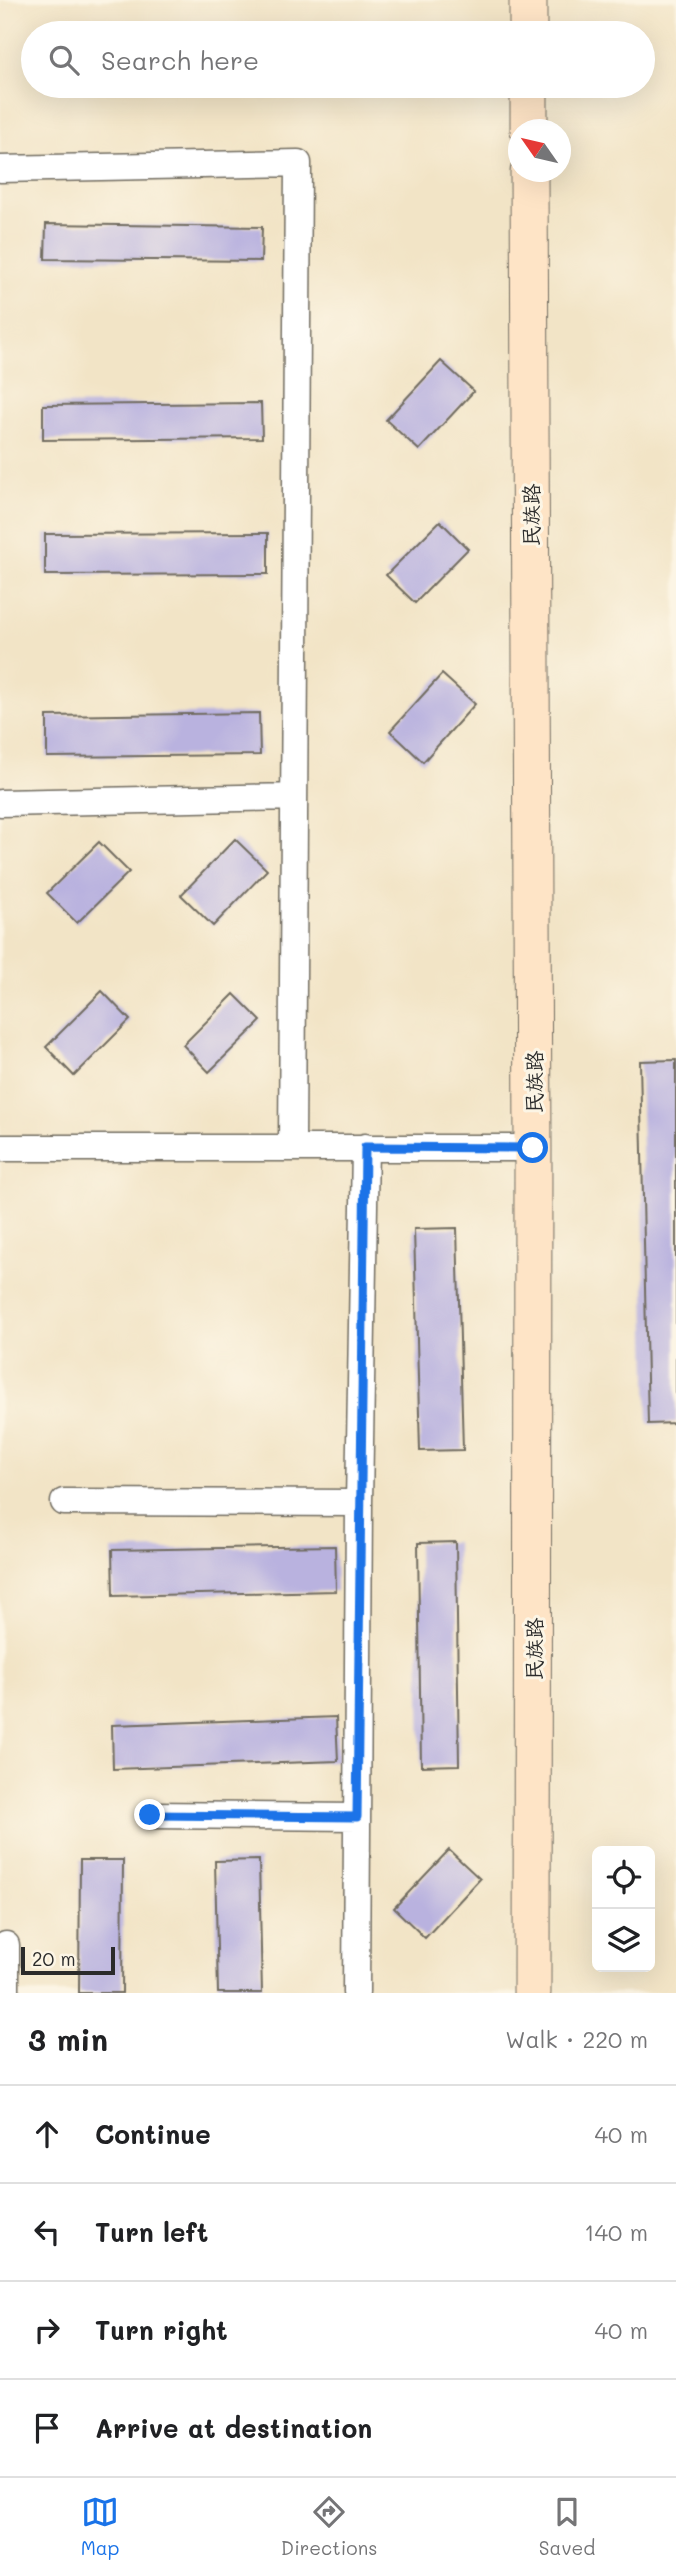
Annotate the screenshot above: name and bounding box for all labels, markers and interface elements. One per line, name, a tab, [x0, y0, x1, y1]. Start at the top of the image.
search box	[21, 21, 655, 98]
icon: search	[45, 41, 83, 79]
text: Search here	[101, 43, 259, 77]
north arrow	[508, 119, 571, 182]
street label: 民族路	[517, 484, 544, 547]
street label: 民族路	[520, 1051, 547, 1114]
route start	[517, 1132, 548, 1163]
street label: 民族路	[520, 1618, 547, 1681]
route end	[134, 1799, 165, 1830]
map controls	[592, 1846, 655, 1972]
button: locate	[592, 1846, 655, 1909]
button: layers	[592, 1909, 655, 1972]
scale bar	[21, 1944, 116, 1976]
text: 20 m	[32, 1946, 76, 1971]
text: 3 min	[28, 2019, 108, 2059]
text: Walk · 220 m	[505, 2024, 648, 2054]
icon: ahead	[28, 2115, 66, 2153]
text: Continue	[95, 2117, 211, 2151]
text: 40 m	[595, 2119, 648, 2149]
icon: left	[28, 2213, 66, 2251]
text: Turn left	[95, 2215, 208, 2249]
text: 140 m	[584, 2217, 648, 2247]
icon: right	[28, 2311, 66, 2349]
text: Turn right	[95, 2313, 228, 2347]
text: 40 m	[595, 2315, 648, 2345]
icon: arrive	[28, 2409, 66, 2447]
text: Arrive at destination	[95, 2411, 372, 2445]
tab: Map	[81, 2493, 119, 2560]
tab: Directions	[281, 2493, 377, 2560]
tab: Saved	[539, 2493, 595, 2560]

